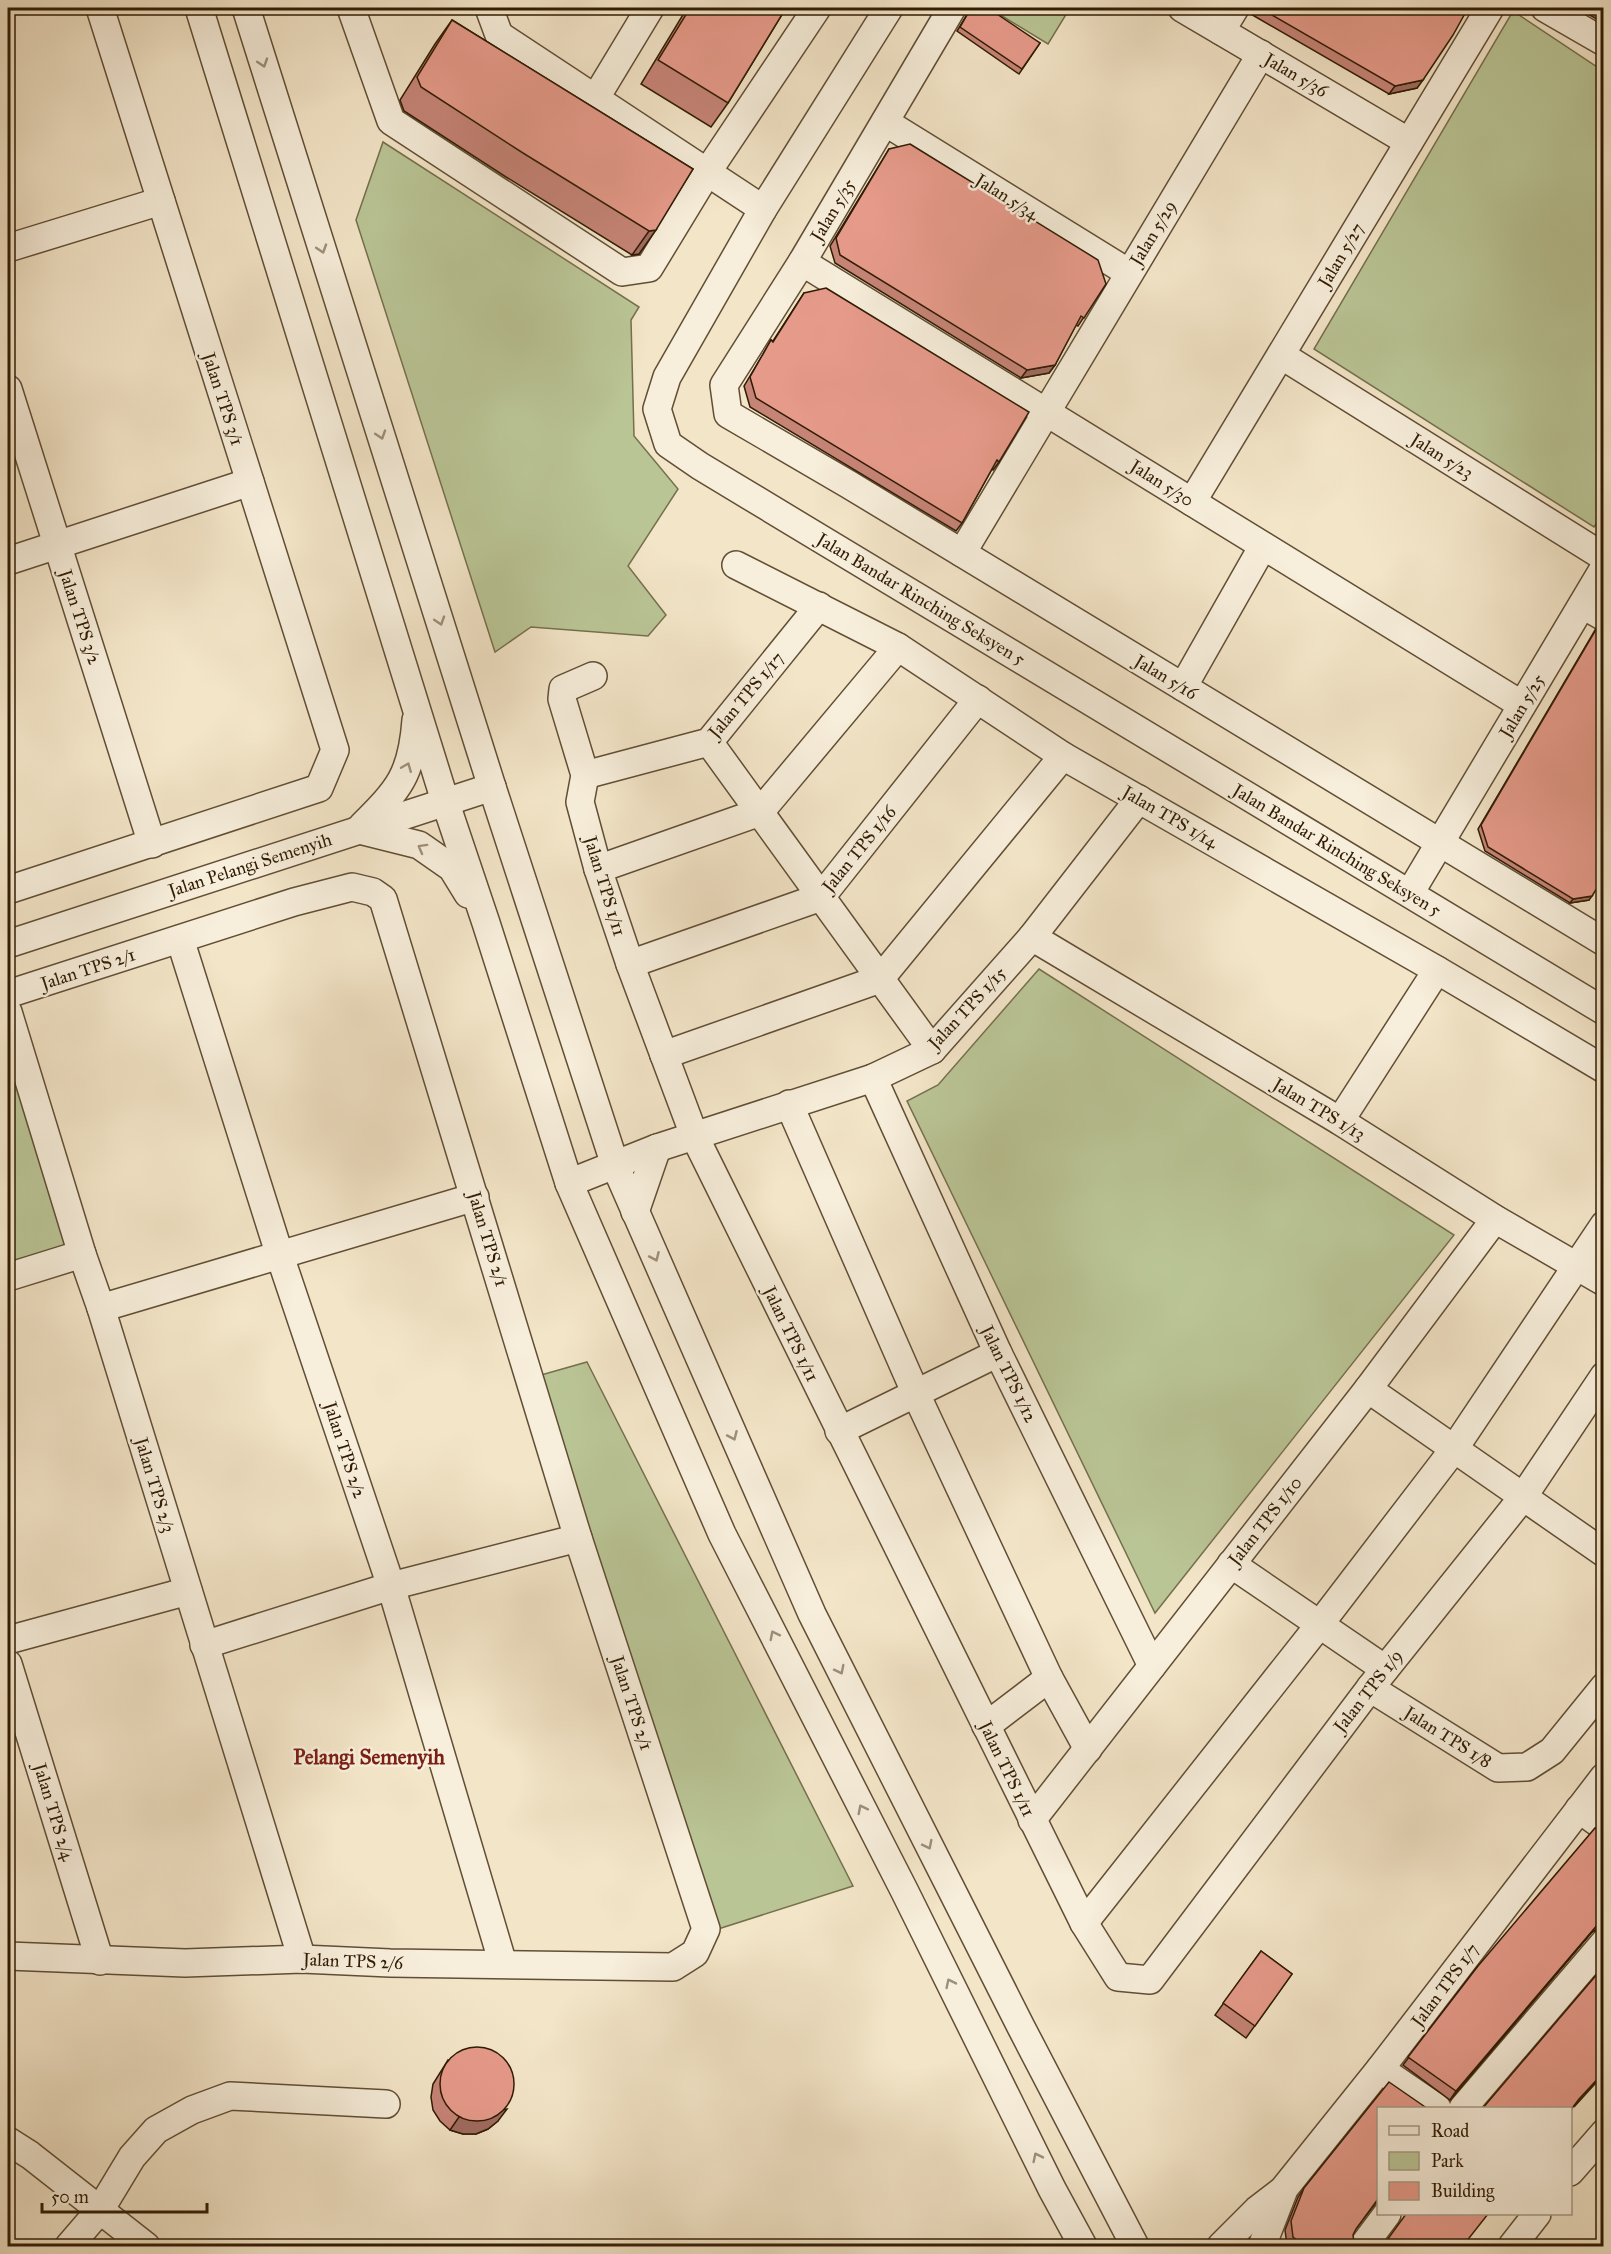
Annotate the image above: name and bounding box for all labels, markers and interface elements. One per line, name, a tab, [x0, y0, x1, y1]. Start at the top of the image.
street label: Jalan 5/36	[1258, 47, 1332, 103]
one-way arrow	[256, 57, 269, 68]
street label: Jalan 5/34	[969, 168, 1044, 226]
street label: Jalan 5/35	[805, 174, 861, 248]
street label: Jalan 5/29	[1124, 196, 1182, 272]
street label: Jalan 5/27	[1312, 219, 1370, 294]
one-way arrow	[315, 243, 327, 254]
street label: Jalan TPS 3/1	[196, 348, 248, 449]
street label: Jalan 5/23	[1404, 427, 1477, 485]
one-way arrow	[374, 429, 386, 440]
street label: Jalan 5/30	[1124, 454, 1198, 512]
street label: Jalan Bandar Rinching Seksyen 5	[811, 527, 1030, 671]
street label: Jalan TPS 3/2	[53, 565, 106, 668]
one-way arrow	[433, 615, 445, 626]
street label: Jalan TPS 1/17	[702, 647, 789, 745]
street label: Jalan 5/16	[1128, 649, 1202, 706]
street label: Jalan 5/25	[1493, 670, 1551, 744]
one-way arrow	[400, 763, 412, 774]
street label: Jalan Bandar Rinching Seksyen 5	[1227, 778, 1446, 922]
street label: Jalan TPS 1/14	[1116, 780, 1222, 855]
street label: Jalan TPS 1/16	[816, 800, 902, 899]
street label: Jalan Pelangi Semenyih	[164, 828, 335, 903]
street label: Jalan TPS 1/11	[578, 831, 631, 939]
one-way arrow	[418, 844, 428, 856]
street label: Jalan TPS 2/1	[36, 943, 138, 996]
street label: Jalan TPS 1/15	[922, 962, 1012, 1056]
street label: Jalan TPS 1/13	[1267, 1072, 1369, 1146]
street label: Jalan TPS 2/1	[462, 1187, 513, 1289]
one-way arrow	[647, 1251, 659, 1262]
street label: Jalan TPS 1/11	[757, 1281, 824, 1386]
street label: Jalan TPS 1/12	[974, 1320, 1042, 1427]
street label: Jalan TPS 2/2	[318, 1397, 371, 1501]
one-way arrow	[726, 1429, 738, 1440]
street label: Jalan TPS 2/3	[129, 1433, 180, 1536]
street label: Jalan TPS 1/10	[1222, 1472, 1307, 1572]
one-way arrow	[770, 1631, 781, 1641]
street label: Jalan TPS 1/9	[1328, 1645, 1408, 1739]
street label: Jalan TPS 2/1	[605, 1651, 658, 1753]
one-way arrow	[833, 1664, 845, 1675]
street label: Jalan TPS 1/8	[1398, 1700, 1496, 1773]
street label: Jalan TPS 1/11	[973, 1716, 1040, 1821]
district label: Pelangi Semenyih	[293, 1744, 445, 1770]
street label: Jalan TPS 2/4	[27, 1759, 80, 1865]
one-way arrow	[858, 1804, 870, 1815]
one-way arrow	[921, 1838, 933, 1849]
street label: Jalan TPS 1/7	[1405, 1939, 1484, 2033]
street label: Jalan TPS 2/6	[300, 1948, 404, 1975]
one-way arrow	[946, 1979, 957, 1989]
legend	[1377, 2107, 1572, 2215]
text: Road	[1431, 2120, 1469, 2142]
text: Park	[1431, 2150, 1464, 2172]
one-way arrow	[1032, 2153, 1044, 2164]
scale bar	[42, 2176, 207, 2214]
text: Building	[1431, 2180, 1495, 2203]
text: 50 m	[51, 2186, 89, 2208]

